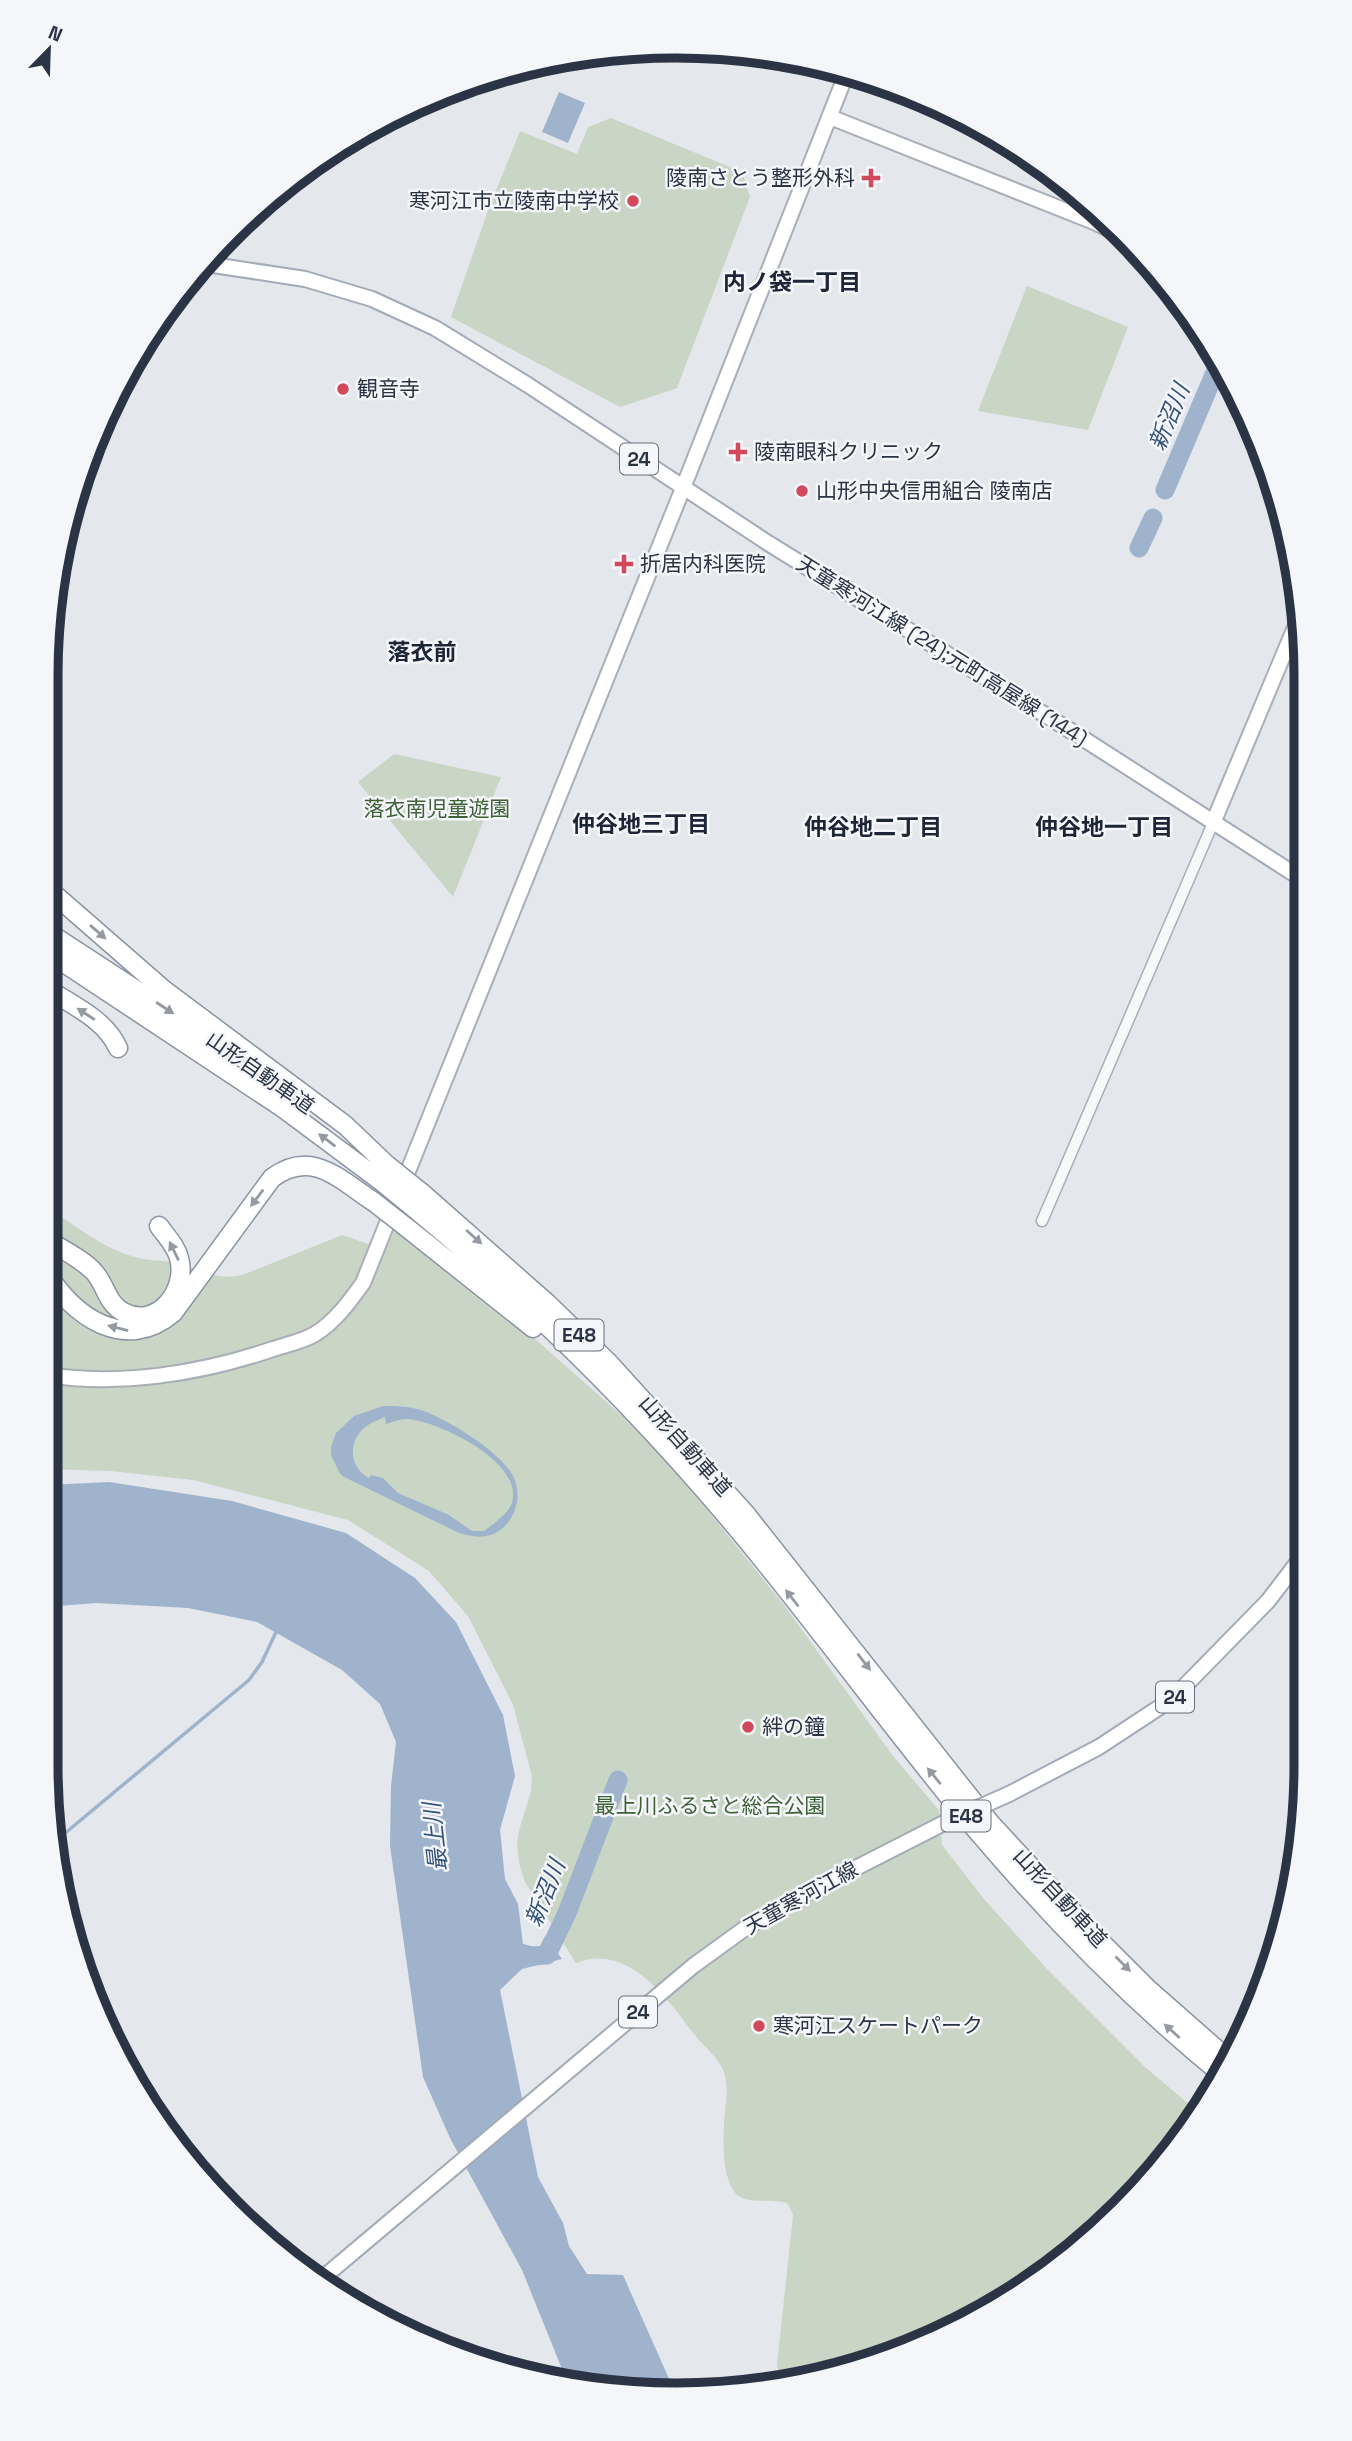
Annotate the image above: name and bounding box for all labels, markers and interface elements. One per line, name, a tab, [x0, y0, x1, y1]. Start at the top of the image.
north arrow	[14, 14, 84, 84]
text: N	[45, 20, 66, 48]
place label: 陵南さとう整形外科	[666, 164, 855, 191]
marker: 陵南さとう整形外科	[861, 168, 881, 188]
place label: 寒河江市立陵南中学校	[409, 187, 619, 214]
marker: 寒河江市立陵南中学校	[625, 193, 641, 209]
district label: 内ノ袋一丁目	[723, 267, 861, 297]
place label: 観音寺	[357, 375, 420, 402]
water label: 新沼川	[1142, 377, 1197, 455]
marker: 観音寺	[335, 381, 351, 397]
place label: 陵南眼科クリニック	[754, 438, 943, 465]
marker: 陵南眼科クリニック	[728, 442, 748, 462]
road number: 24	[620, 444, 658, 474]
place label: 山形中央信用組合 陵南店	[816, 477, 1052, 504]
marker: 山形中央信用組合 陵南店	[794, 483, 810, 499]
place label: 折居内科医院	[640, 550, 766, 577]
street label: 天童寒河江線 (24);元町高屋線 (144)	[792, 550, 1093, 752]
marker: 折居内科医院	[614, 554, 634, 574]
district label: 落衣前	[388, 637, 457, 667]
park label: 落衣南児童遊園	[364, 795, 511, 822]
district label: 仲谷地三丁目	[572, 809, 710, 839]
district label: 仲谷地二丁目	[804, 812, 942, 842]
district label: 仲谷地一丁目	[1035, 812, 1173, 842]
one-way arrow	[90, 924, 107, 939]
one-way arrow	[155, 1002, 175, 1015]
one-way arrow	[77, 1007, 95, 1021]
street label: 山形自動車道	[201, 1025, 320, 1120]
one-way arrow	[318, 1132, 336, 1147]
one-way arrow	[249, 1189, 264, 1207]
one-way arrow	[465, 1229, 483, 1245]
one-way arrow	[169, 1241, 180, 1261]
road number: E48	[554, 1320, 604, 1350]
one-way arrow	[107, 1322, 129, 1333]
street label: 山形自動車道	[633, 1390, 738, 1502]
one-way arrow	[785, 1589, 800, 1607]
one-way arrow	[856, 1652, 871, 1670]
road number: 24	[1156, 1681, 1194, 1712]
place label: 絆の鐘	[762, 1713, 825, 1740]
marker: 絆の鐘	[740, 1719, 756, 1735]
one-way arrow	[926, 1767, 941, 1785]
park label: 最上川ふるさと総合公園	[595, 1792, 826, 1819]
water label: 最上川	[416, 1798, 454, 1873]
road number: E48	[942, 1800, 990, 1832]
street label: 山形自動車道	[1008, 1842, 1113, 1953]
water label: 新沼川	[518, 1853, 573, 1931]
street label: 天童寒河江線	[739, 1855, 862, 1940]
one-way arrow	[1115, 1956, 1131, 1972]
road number: 24	[619, 1996, 657, 2028]
place label: 寒河江スケートパーク	[773, 2012, 983, 2039]
marker: 寒河江スケートパーク	[751, 2018, 767, 2034]
one-way arrow	[1164, 2024, 1181, 2040]

